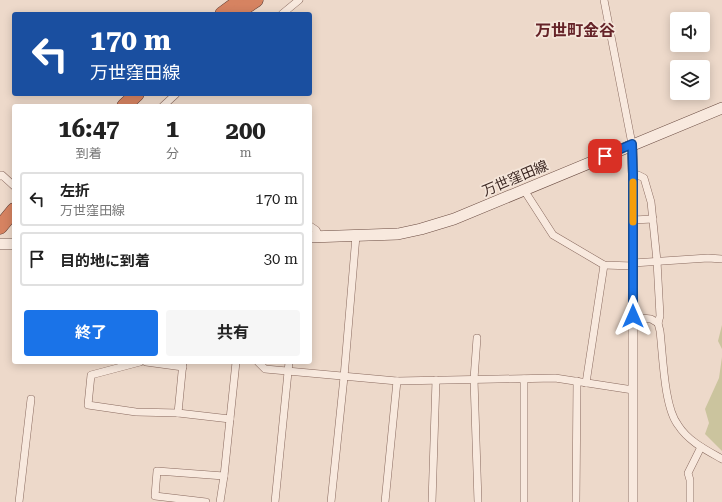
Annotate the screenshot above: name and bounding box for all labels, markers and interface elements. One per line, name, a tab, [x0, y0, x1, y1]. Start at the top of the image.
map controls	[670, 12, 710, 100]
button: sound	[670, 12, 710, 52]
district label: 万世町金谷	[535, 21, 615, 40]
text: 170 m	[90, 24, 171, 57]
icon: left	[24, 28, 76, 80]
button: layers	[670, 60, 710, 100]
text: 万世窪田線	[90, 62, 180, 83]
text: 16:47	[58, 115, 120, 143]
text: 1	[166, 115, 179, 143]
text: 200	[225, 117, 266, 145]
pin	[588, 139, 622, 173]
text: m	[240, 145, 252, 160]
icon: arrive	[594, 145, 616, 167]
text: 到着	[76, 146, 102, 161]
text: 分	[166, 146, 179, 161]
street label: 万世窪田線	[480, 157, 550, 199]
text: 左折	[60, 182, 90, 200]
icon: left	[26, 188, 48, 210]
text: 170 m	[255, 190, 298, 208]
text: 万世窪田線	[60, 203, 125, 218]
icon: arrive	[26, 248, 48, 270]
text: 30 m	[264, 250, 298, 268]
text: 目的地に到着	[60, 252, 150, 270]
position arrow	[612, 295, 654, 337]
button: 終了	[24, 310, 158, 356]
button: 共有	[166, 310, 300, 356]

